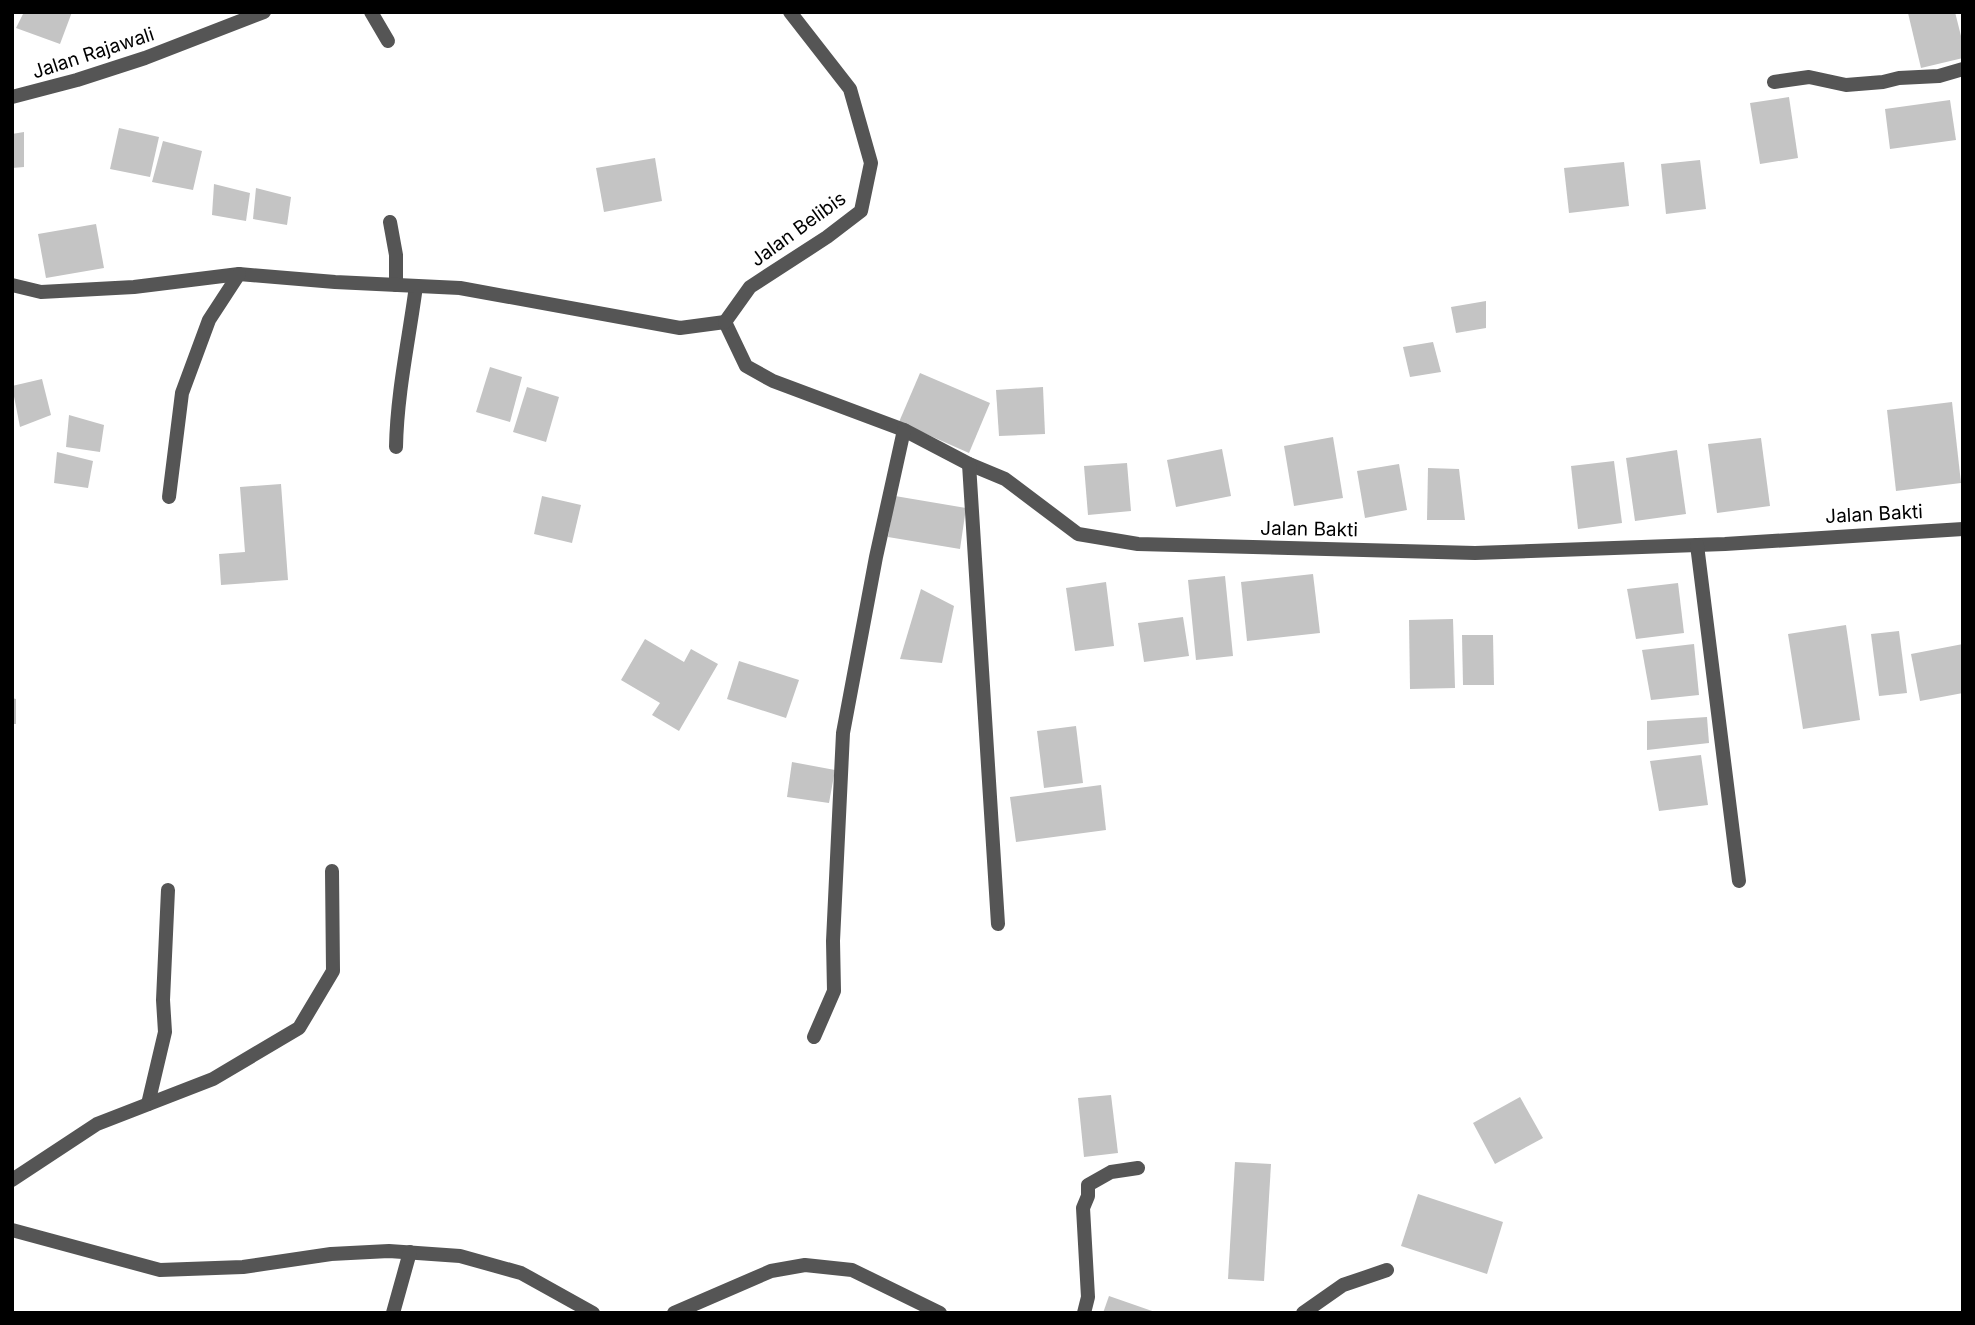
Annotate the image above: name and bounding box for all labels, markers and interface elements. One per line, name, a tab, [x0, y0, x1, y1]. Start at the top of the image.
street label: Jalan Rajawali	[29, 22, 157, 84]
street label: Jalan Belibis	[746, 187, 850, 271]
street label: Jalan Bakti	[1825, 500, 1923, 528]
street label: Jalan Bakti	[1260, 517, 1358, 541]

